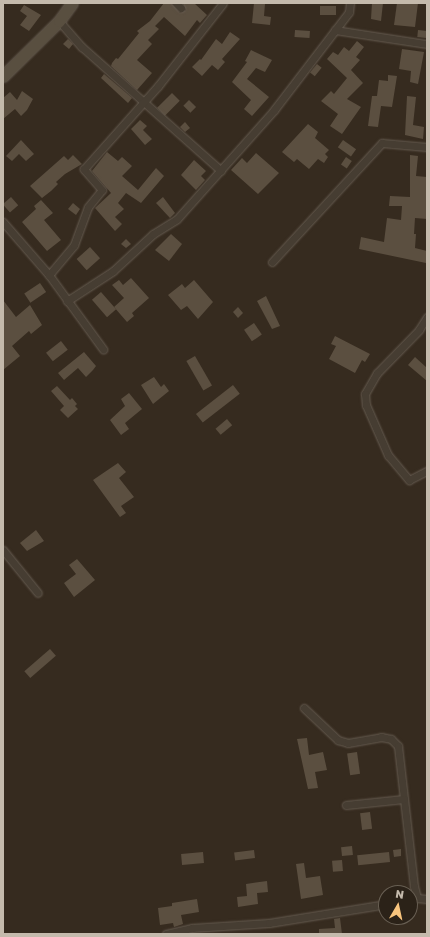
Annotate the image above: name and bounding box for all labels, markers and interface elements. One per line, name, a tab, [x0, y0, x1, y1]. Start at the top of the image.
north arrow	[378, 885, 418, 925]
text: N	[395, 887, 405, 901]

